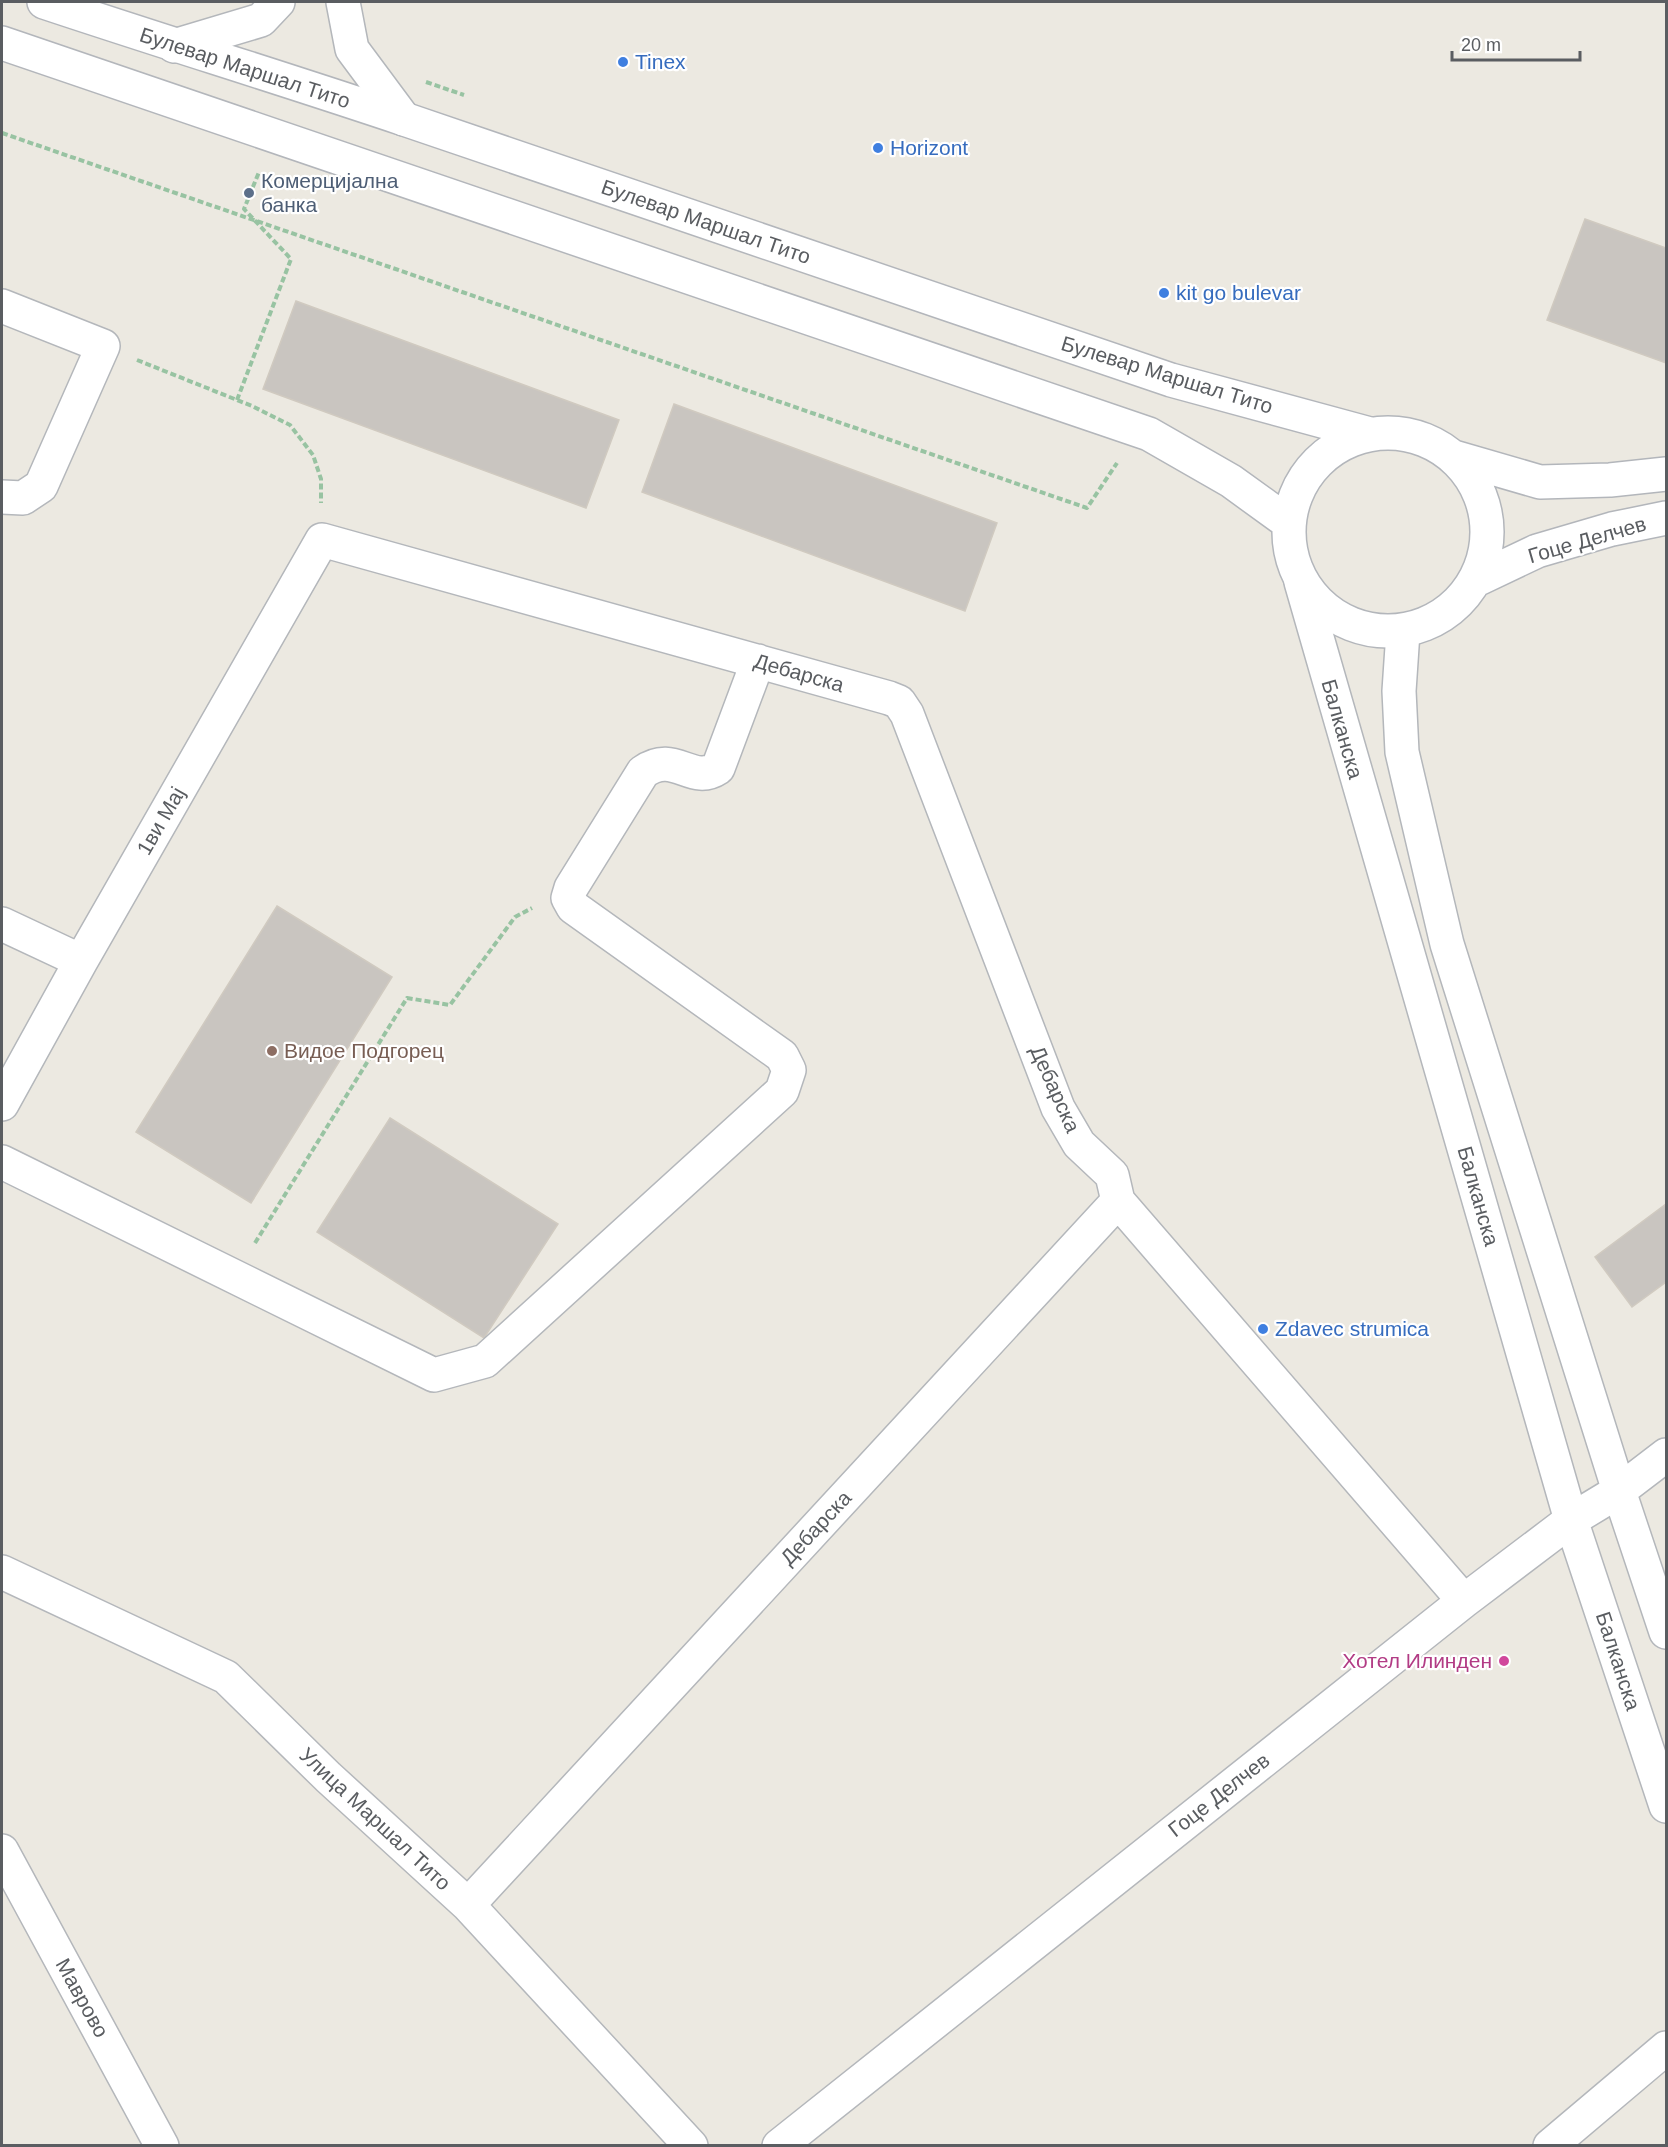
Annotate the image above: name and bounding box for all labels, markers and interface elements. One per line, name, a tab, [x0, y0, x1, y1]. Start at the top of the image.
street label: Булевар Маршал Тито	[137, 23, 353, 112]
scale bar	[1452, 24, 1580, 62]
text: 20 m	[1461, 35, 1501, 55]
place label: Tinex	[635, 50, 686, 73]
marker: Tinex	[616, 55, 630, 69]
place label: Horizont	[890, 136, 968, 159]
marker: Horizont	[871, 141, 885, 155]
place label: Комерцијална банка	[261, 169, 399, 216]
street label: Булевар Маршал Тито	[599, 175, 814, 268]
marker: Комерцијална банка	[242, 186, 256, 200]
place label: kit go bulevar	[1176, 281, 1301, 304]
marker: kit go bulevar	[1157, 286, 1171, 300]
street label: Булевар Маршал Тито	[1059, 331, 1276, 418]
street label: Гоце Делчев	[1525, 512, 1649, 567]
street label: Дебарска	[752, 649, 847, 696]
street label: Балканска	[1317, 676, 1368, 782]
street label: 1ви Мај	[132, 783, 189, 859]
place label: Видое Подгорец	[284, 1039, 444, 1062]
street label: Дебарска	[1026, 1042, 1085, 1136]
marker: Видое Подгорец	[265, 1044, 279, 1058]
street label: Балканска	[1453, 1143, 1504, 1249]
place label: Zdavec strumica	[1275, 1317, 1429, 1340]
marker: Zdavec strumica	[1256, 1322, 1270, 1336]
street label: Дебарска	[776, 1486, 856, 1569]
street label: Балканска	[1592, 1609, 1645, 1713]
place label: Хотел Илинден	[1342, 1649, 1492, 1672]
marker: Хотел Илинден	[1497, 1654, 1511, 1668]
street label: Улица Маршал Тито	[295, 1743, 456, 1895]
street label: Гоце Делчев	[1164, 1748, 1274, 1841]
street label: Маврово	[51, 1954, 113, 2041]

